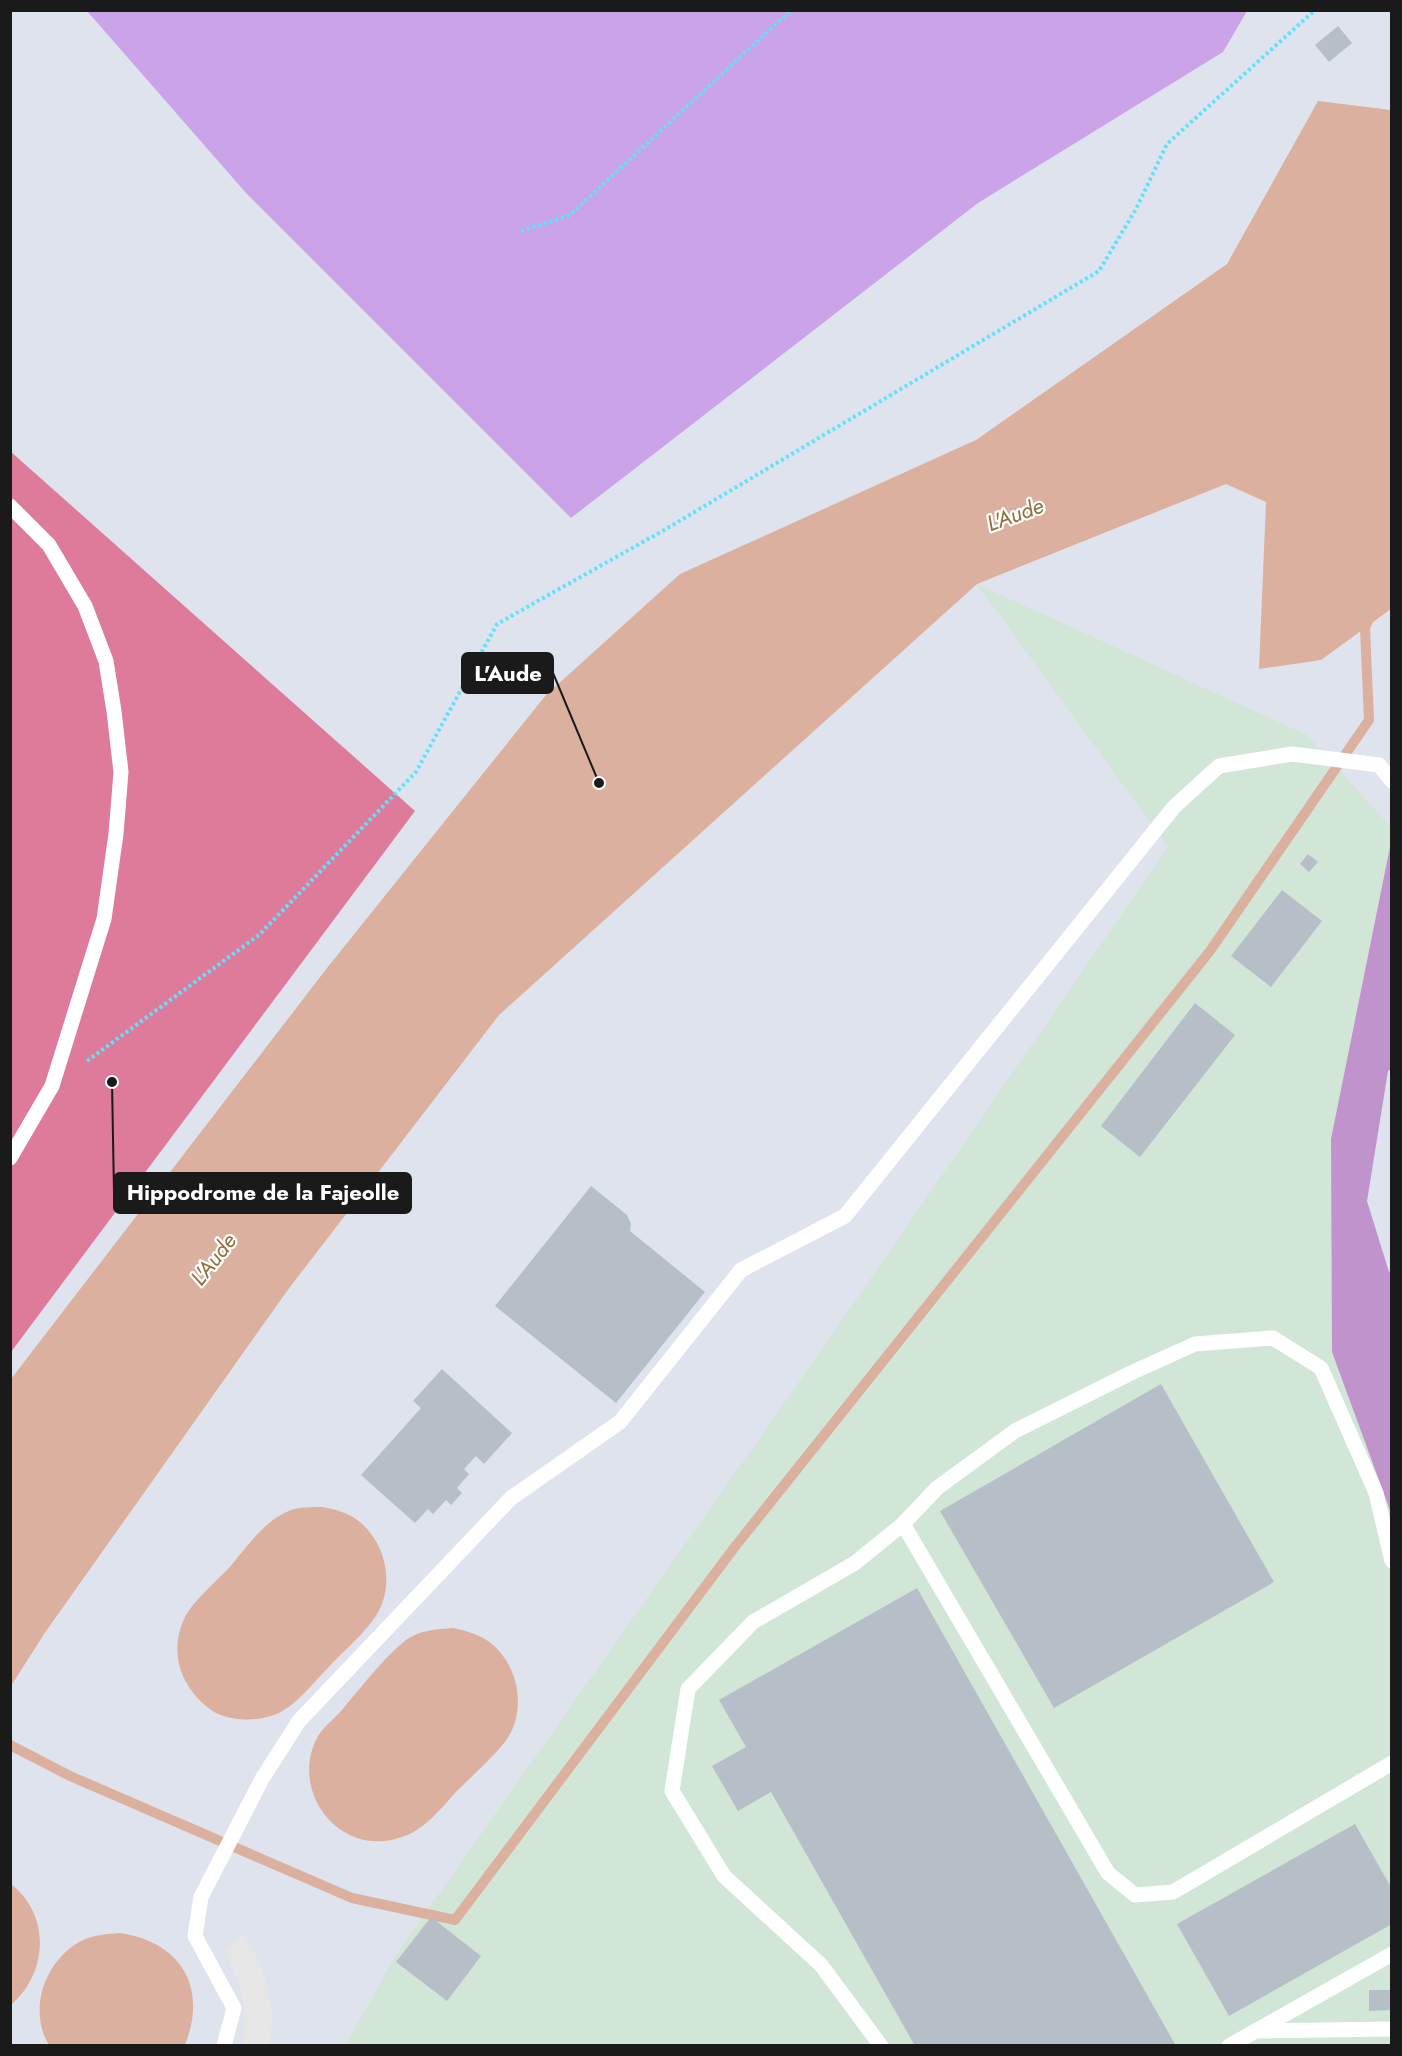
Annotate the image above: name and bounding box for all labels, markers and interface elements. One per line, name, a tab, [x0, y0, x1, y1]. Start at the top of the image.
water label: L'Aude	[982, 489, 1048, 539]
callout: L'Aude	[462, 653, 553, 693]
text: L'Aude	[474, 657, 542, 689]
callout: Hippodrome de la Fajeolle	[114, 1173, 411, 1213]
text: Hippodrome de la Fajeolle	[127, 1176, 399, 1208]
water label: L'Aude	[182, 1226, 244, 1292]

